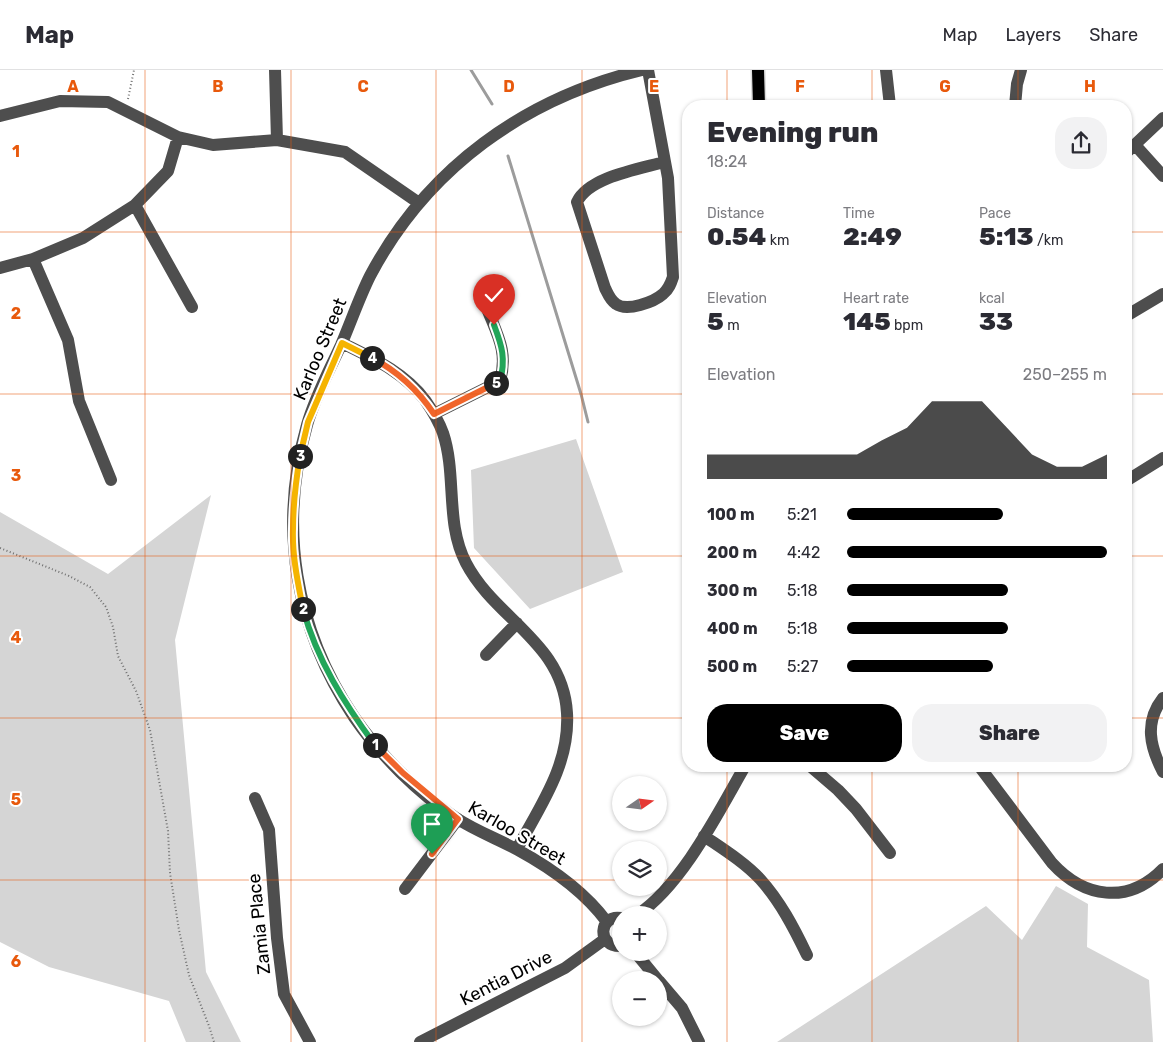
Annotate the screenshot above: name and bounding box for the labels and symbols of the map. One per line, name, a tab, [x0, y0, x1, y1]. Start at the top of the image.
text: A	[67, 77, 79, 96]
text: B	[212, 77, 224, 96]
text: C	[357, 77, 369, 96]
text: D	[503, 77, 515, 96]
text: E	[649, 77, 659, 96]
text: F	[795, 77, 805, 96]
text: G	[939, 77, 951, 96]
text: H	[1084, 77, 1096, 96]
text: 1	[12, 142, 20, 161]
pin	[473, 274, 515, 325]
street label: Karloo Street	[289, 295, 351, 403]
text: 2	[11, 304, 21, 323]
pin: 4	[360, 346, 384, 370]
pin: 5	[484, 370, 508, 396]
pin: 3	[288, 444, 312, 468]
text: 3	[11, 466, 21, 485]
pin: 2	[290, 596, 316, 622]
text: 4	[11, 628, 22, 647]
pin: 1	[362, 732, 388, 758]
north arrow	[612, 776, 668, 831]
text: 5	[11, 790, 21, 809]
street label: Karloo Street	[464, 796, 570, 870]
pin	[411, 803, 453, 854]
street label: Zamia Place	[243, 872, 275, 976]
street label: Kentia Drive	[456, 945, 556, 1011]
text: 6	[11, 952, 21, 971]

